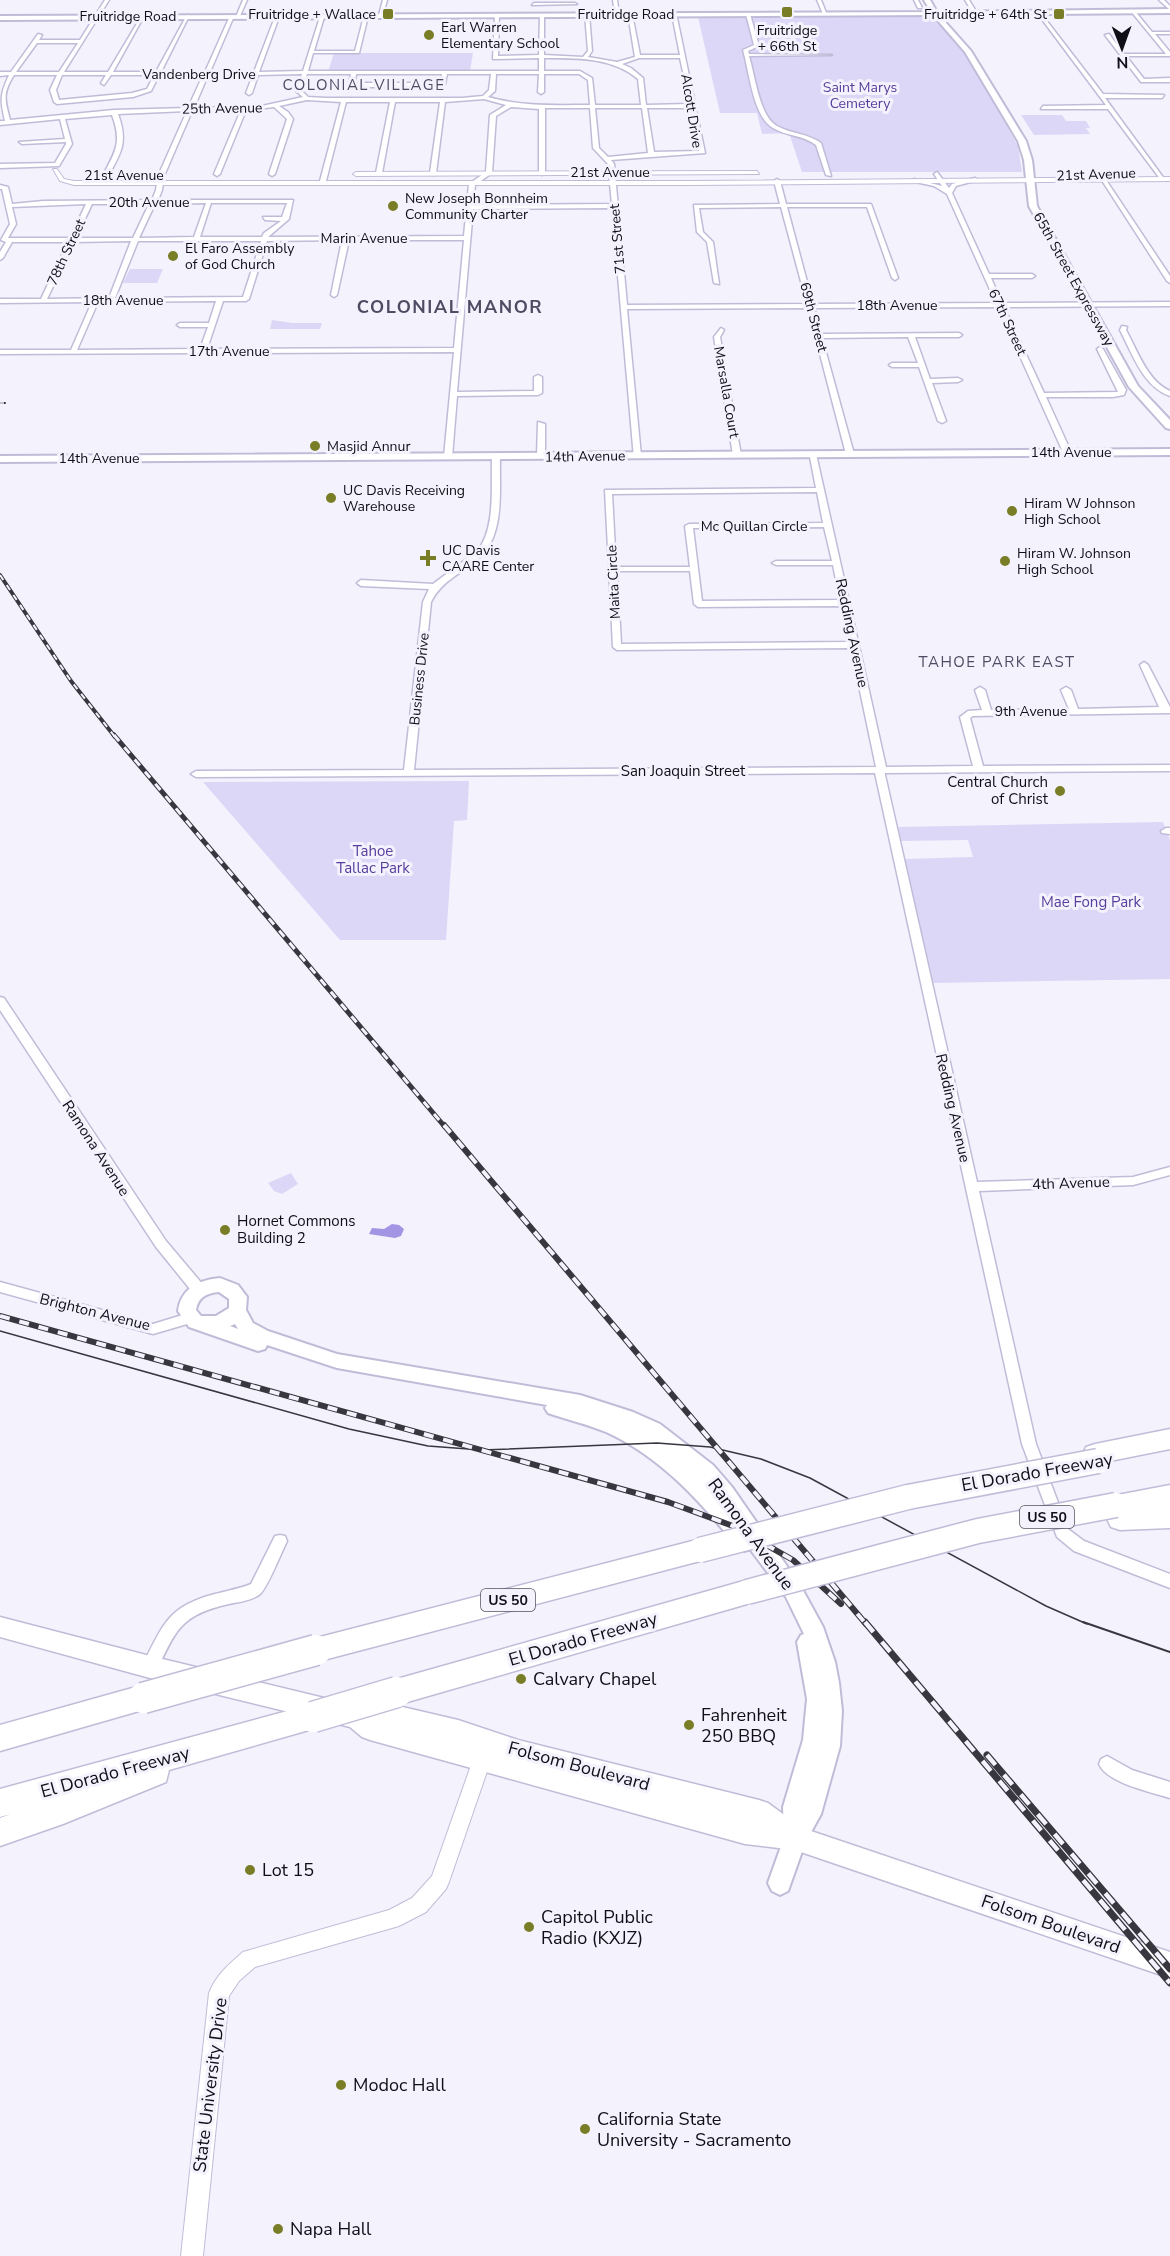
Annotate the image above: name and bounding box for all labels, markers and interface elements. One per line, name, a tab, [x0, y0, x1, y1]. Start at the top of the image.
place label: Fruitridge + Wallace	[248, 5, 376, 24]
street label: Fruitridge Road	[578, 5, 674, 24]
marker: Fruitridge + 66th St	[780, 5, 794, 19]
place label: Fruitridge + 64th St	[924, 5, 1047, 24]
street label: Fruitridge Road	[80, 7, 176, 26]
marker: Fruitridge + Wallace	[381, 7, 395, 21]
marker: Fruitridge + 64th St	[1052, 7, 1066, 21]
place label: Earl Warren Elementary School	[441, 18, 560, 53]
north arrow	[1092, 18, 1152, 78]
place label: Fruitridge + 66th St	[757, 21, 817, 56]
marker: Earl Warren Elementary School	[422, 28, 436, 42]
text: N	[1116, 51, 1128, 73]
street label: Vandenberg Drive	[141, 65, 256, 84]
street label: Alcott Drive	[676, 73, 707, 149]
district label: COLONIAL VILLAGE	[283, 75, 445, 95]
park label: Saint Marys Cemetery	[823, 78, 897, 113]
street label: 25th Avenue	[181, 98, 263, 119]
street label: 21st Avenue	[570, 163, 650, 182]
street label: 21st Avenue	[1056, 164, 1136, 185]
street label: 21st Avenue	[84, 166, 164, 185]
place label: New Joseph Bonnheim Community Charter	[405, 189, 548, 224]
street label: 20th Avenue	[109, 193, 189, 212]
marker: New Joseph Bonnheim Community Charter	[386, 199, 400, 213]
street label: 71st Street	[605, 203, 630, 275]
street label: 65th Street Expressway	[1029, 209, 1119, 350]
street label: 78th Street	[43, 216, 90, 289]
street label: Marin Avenue	[321, 229, 407, 248]
place label: El Faro Assembly of God Church	[185, 239, 295, 274]
marker: El Faro Assembly of God Church	[166, 249, 180, 263]
street label: 69th Street	[795, 280, 832, 354]
street label: 67th Street	[984, 286, 1031, 359]
street label: 18th Avenue	[83, 291, 163, 310]
district label: COLONIAL MANOR	[357, 295, 543, 319]
street label: 18th Avenue	[857, 296, 937, 315]
street label: 17th Avenue	[189, 342, 269, 361]
street label: Marsalla Court	[709, 345, 744, 439]
place label: Masjid Annur	[327, 437, 410, 456]
marker: Masjid Annur	[308, 439, 322, 453]
street label: 14th Avenue	[1031, 443, 1111, 462]
street label: 14th Avenue	[544, 446, 626, 467]
street label: 14th Avenue	[59, 449, 139, 468]
place label: UC Davis Receiving Warehouse	[343, 481, 465, 516]
marker: UC Davis Receiving Warehouse	[324, 491, 338, 505]
place label: Hiram W Johnson High School	[1024, 494, 1136, 529]
marker: Hiram W Johnson High School	[1005, 504, 1019, 518]
street label: Mc Quillan Circle	[701, 517, 807, 536]
place label: UC Davis CAARE Center	[442, 541, 534, 576]
street label: Maita Circle	[602, 544, 625, 619]
place label: Hiram W. Johnson High School	[1017, 544, 1131, 579]
marker: UC Davis CAARE Center	[419, 549, 437, 567]
marker: Hiram W. Johnson High School	[998, 554, 1012, 568]
street label: Redding Avenue	[831, 577, 873, 689]
street label: Business Drive	[405, 632, 434, 726]
district label: TAHOE PARK EAST	[919, 652, 1075, 672]
street label: 9th Avenue	[995, 702, 1067, 721]
street label: San Joaquin Street	[621, 761, 746, 781]
place label: Central Church of Christ	[947, 772, 1049, 809]
marker: Central Church of Christ	[1053, 784, 1067, 798]
park label: Tahoe Tallac Park	[336, 841, 410, 878]
park label: Mae Fong Park	[1041, 892, 1141, 912]
street label: Redding Avenue	[931, 1052, 975, 1164]
street label: Ramona Avenue	[58, 1096, 134, 1200]
street label: 4th Avenue	[1032, 1172, 1110, 1194]
place label: Hornet Commons Building 2	[237, 1211, 355, 1248]
marker: Hornet Commons Building 2	[218, 1223, 232, 1237]
street label: Brighton Avenue	[38, 1289, 152, 1335]
street label: El Dorado Freeway	[959, 1447, 1115, 1497]
street label: Ramona Avenue	[702, 1473, 800, 1595]
road number: US 50	[1020, 1506, 1074, 1528]
road number: US 50	[481, 1589, 535, 1611]
street label: El Dorado Freeway	[506, 1606, 661, 1672]
place label: Calvary Chapel	[533, 1667, 657, 1691]
marker: Calvary Chapel	[514, 1672, 528, 1686]
place label: Fahrenheit 250 BBQ	[701, 1703, 787, 1748]
marker: Fahrenheit 250 BBQ	[682, 1718, 696, 1732]
street label: Folsom Boulevard	[505, 1736, 653, 1796]
street label: El Dorado Freeway	[38, 1740, 193, 1803]
place label: Lot 15	[262, 1858, 314, 1882]
marker: Lot 15	[243, 1863, 257, 1877]
street label: Folsom Boulevard	[978, 1889, 1124, 1959]
place label: Capitol Public Radio (KXJZ)	[541, 1905, 653, 1950]
marker: Capitol Public Radio (KXJZ)	[522, 1920, 536, 1934]
street label: State University Drive	[187, 1996, 233, 2174]
place label: Modoc Hall	[353, 2073, 446, 2097]
marker: Modoc Hall	[334, 2078, 348, 2092]
place label: California State University - Sacramento	[597, 2107, 791, 2152]
marker: California State University - Sacramento	[578, 2122, 592, 2136]
place label: Napa Hall	[290, 2217, 372, 2241]
marker: Napa Hall	[271, 2222, 285, 2236]

